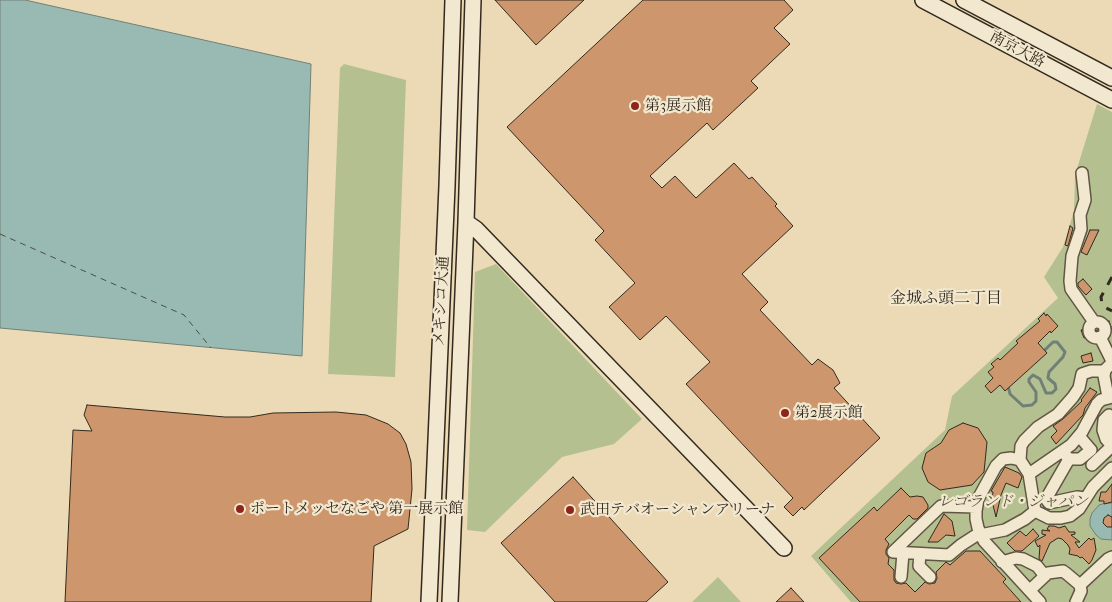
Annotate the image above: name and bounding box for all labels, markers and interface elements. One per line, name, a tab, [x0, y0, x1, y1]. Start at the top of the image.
street label: 南京大路	[986, 28, 1048, 72]
place label: 第3展示館	[645, 97, 711, 115]
marker: 第3展示館	[629, 100, 641, 112]
street label: メキシコ大通	[431, 256, 453, 346]
district label: 金城ふ頭二丁目	[890, 289, 1002, 309]
place label: 第2展示館	[795, 404, 863, 422]
marker: 第2展示館	[779, 407, 791, 419]
park label: レゴランド・ジャパン	[938, 493, 1088, 511]
place label: ポートメッセなごや 第一展示館	[250, 500, 463, 518]
place label: 武田テバオーシャンアリーナ	[580, 501, 775, 519]
marker: ポートメッセなごや 第一展示館	[234, 503, 246, 515]
marker: 武田テバオーシャンアリーナ	[564, 504, 576, 516]

